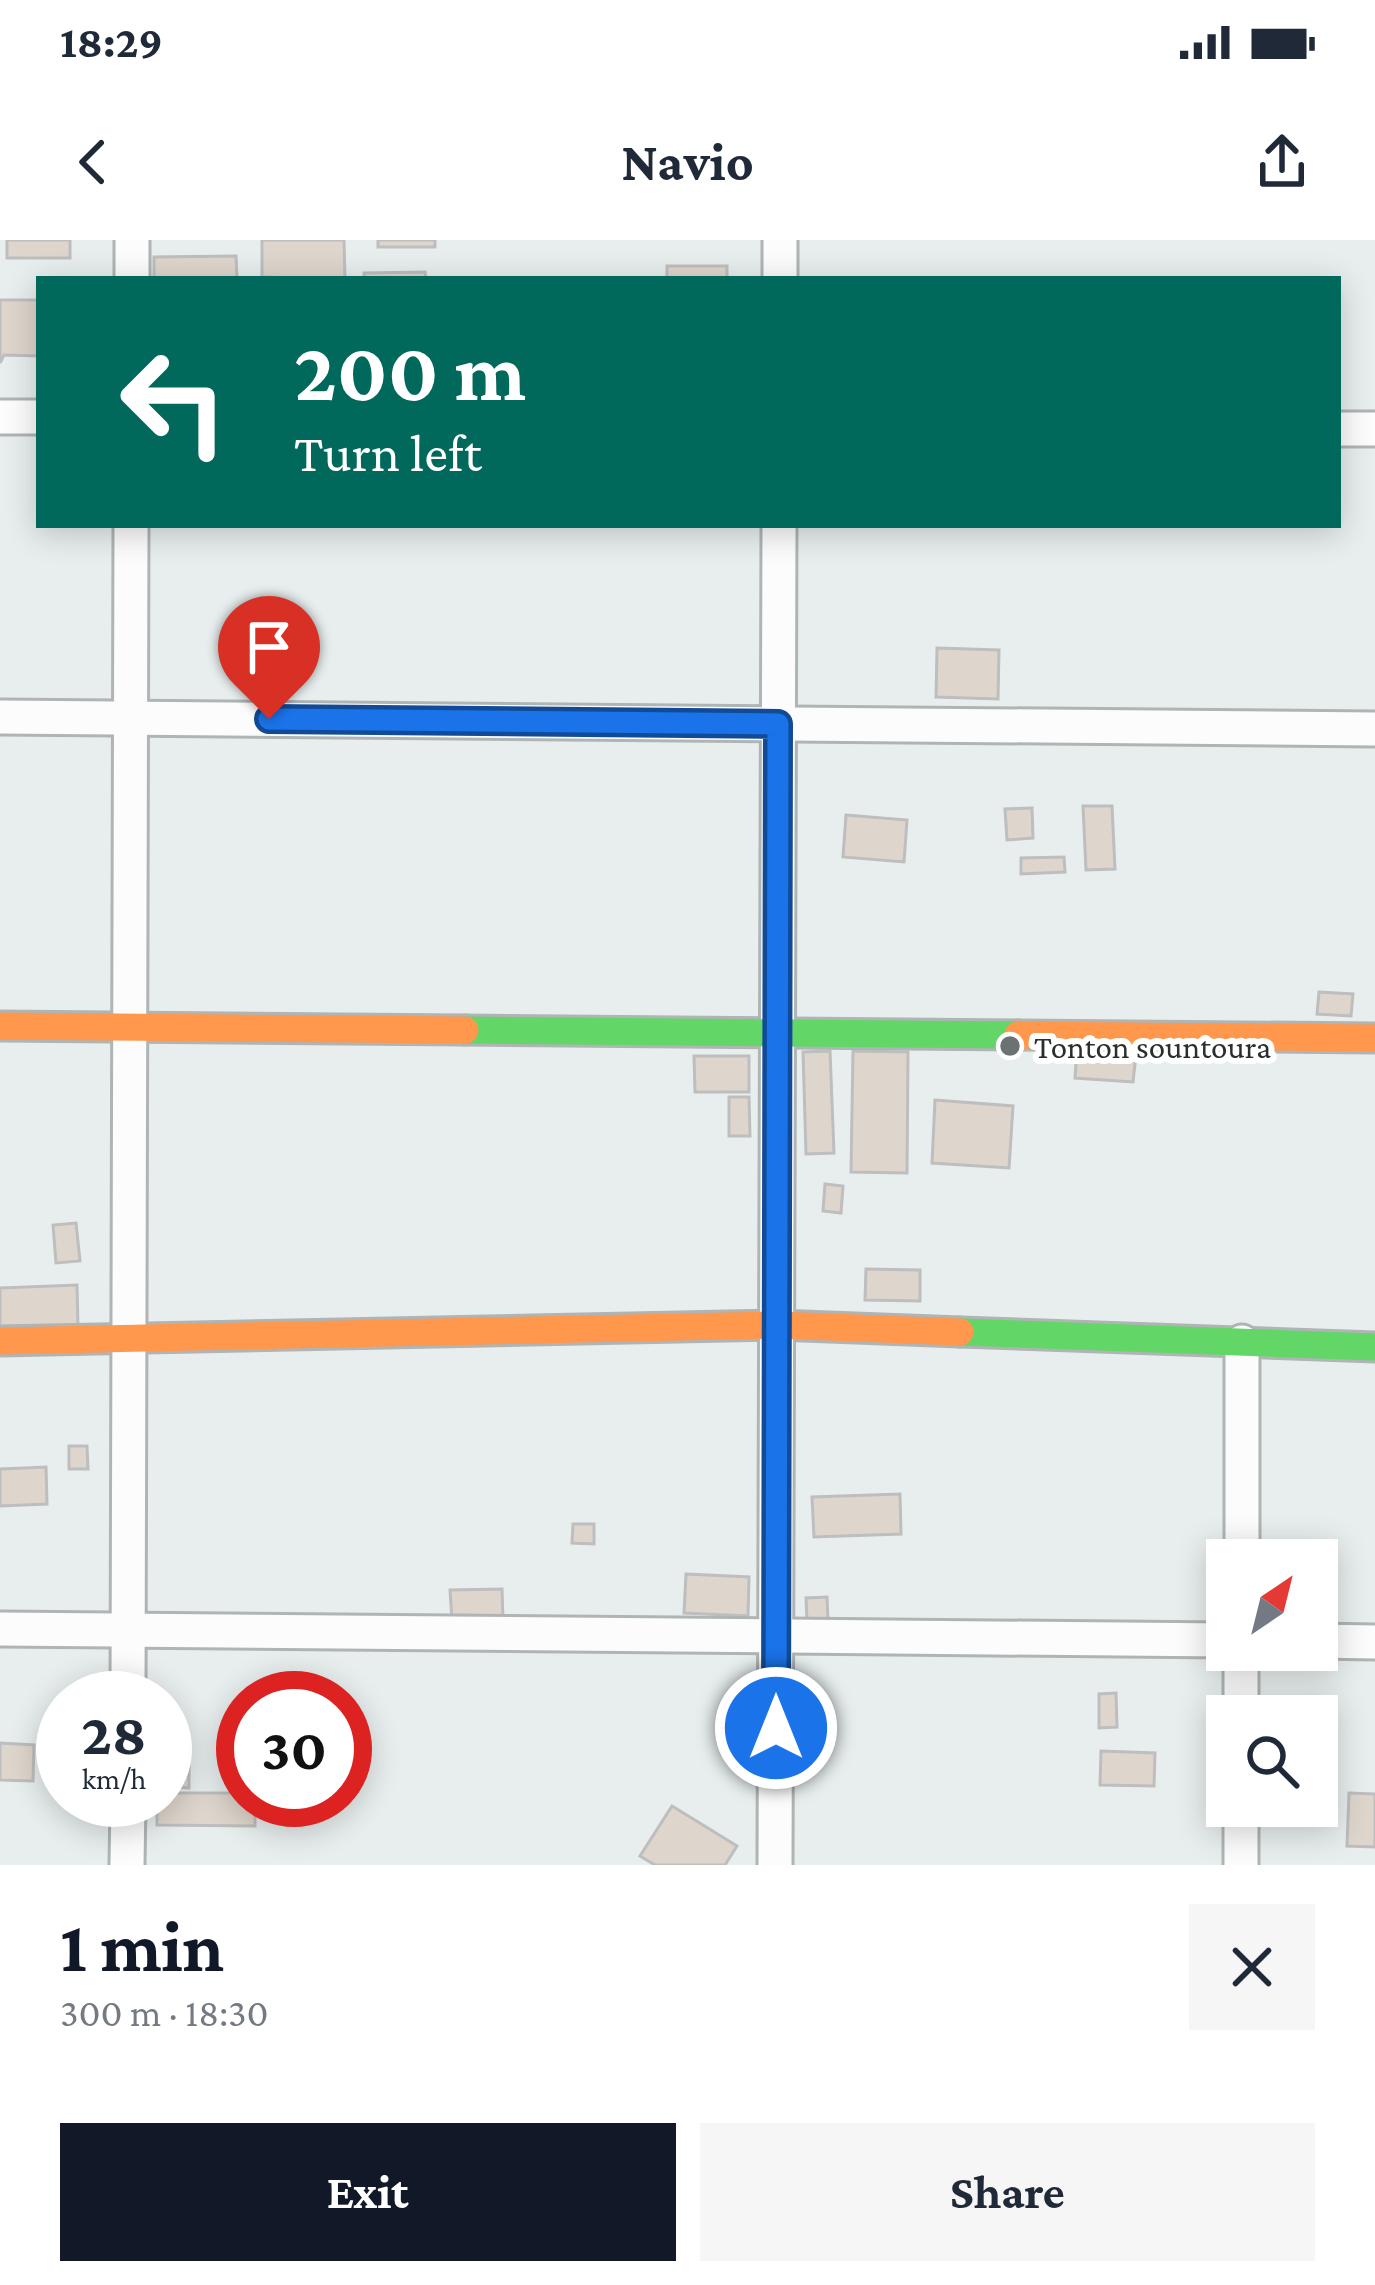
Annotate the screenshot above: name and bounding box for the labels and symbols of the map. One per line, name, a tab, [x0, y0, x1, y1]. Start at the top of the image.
pin	[218, 596, 320, 719]
place label: Tonton sountoura	[1034, 1028, 1271, 1065]
marker: Tonton sountoura	[997, 1033, 1023, 1059]
north arrow	[1206, 1539, 1338, 1671]
position arrow	[713, 1665, 839, 1791]
speed limit sign: 30	[216, 1671, 372, 1827]

